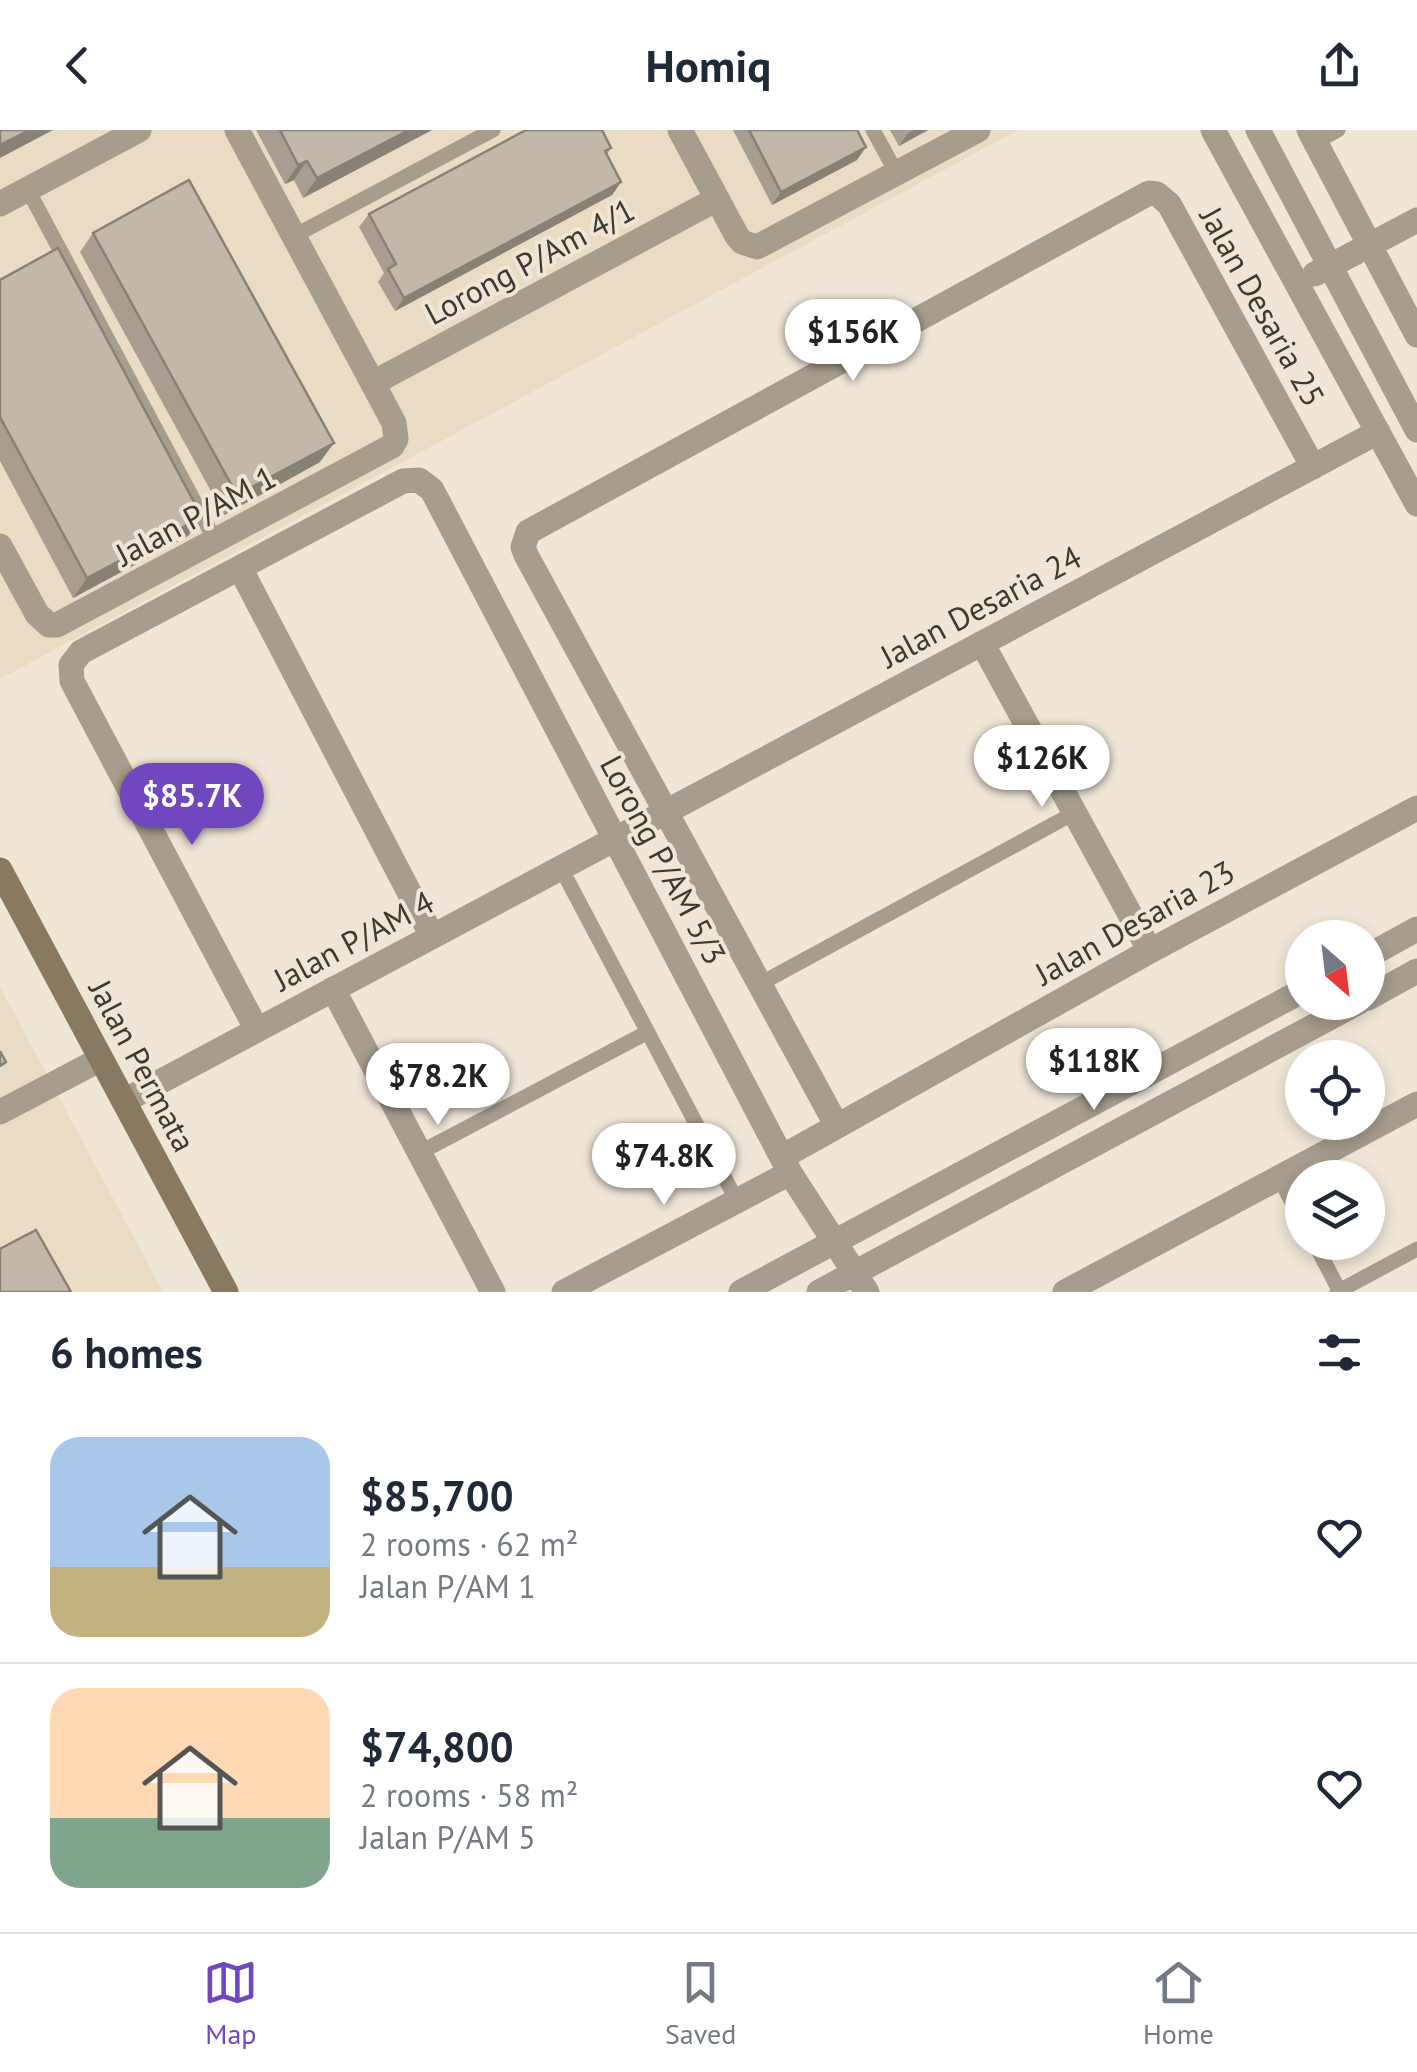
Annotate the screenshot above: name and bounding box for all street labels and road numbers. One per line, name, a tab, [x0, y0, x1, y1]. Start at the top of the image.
street label: Lorong P/Am 4/1	[417, 188, 642, 334]
street label: Jalan Desaria 25	[1190, 198, 1335, 414]
street label: Jalan P/AM 1	[106, 455, 283, 576]
street label: Jalan Desaria 24	[871, 536, 1088, 678]
street label: Lorong P/AM 5/3	[591, 748, 737, 971]
street label: Jalan Desaria 23	[1026, 850, 1242, 995]
street label: Jalan P/AM 4	[264, 880, 441, 1001]
street label: Jalan Permata	[79, 971, 206, 1159]

